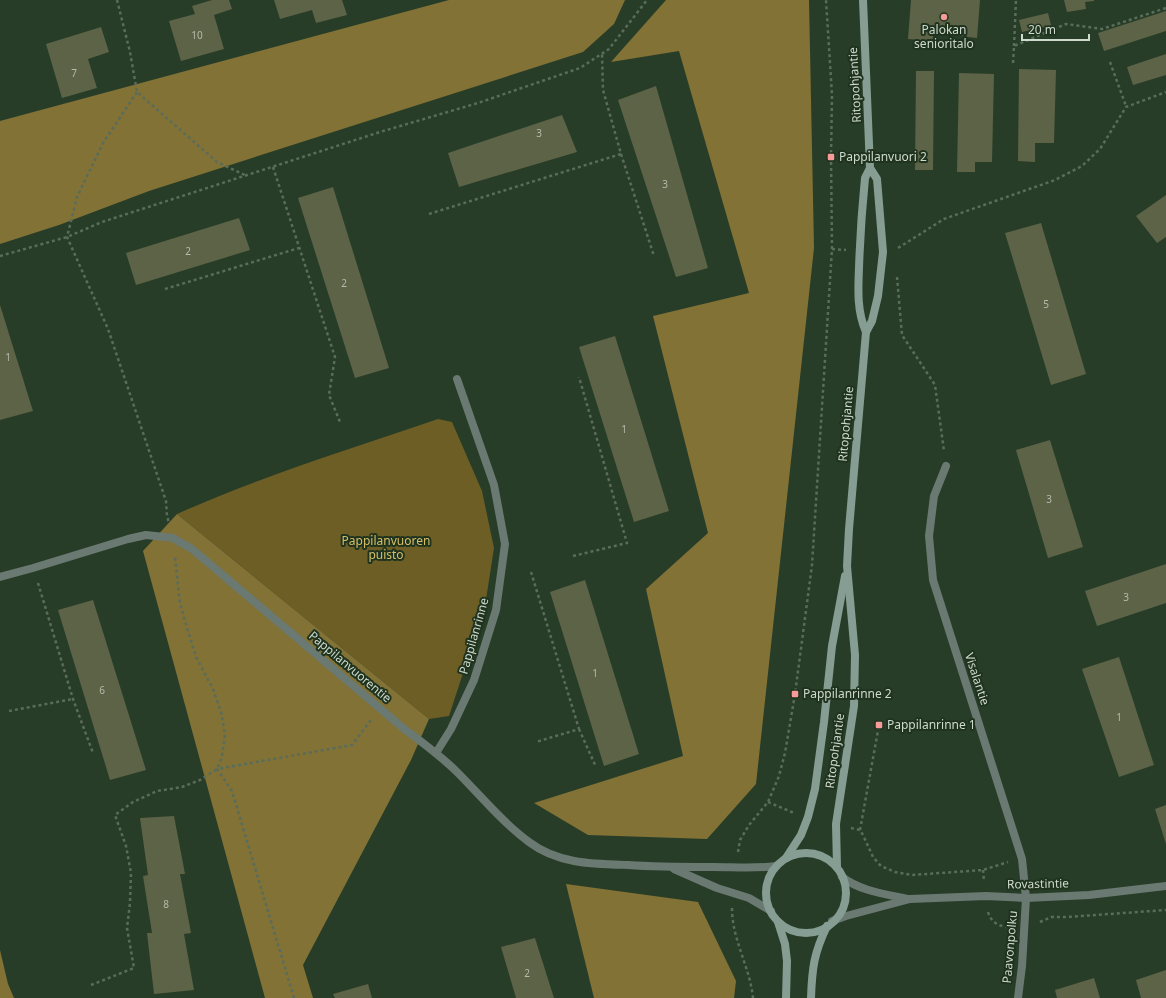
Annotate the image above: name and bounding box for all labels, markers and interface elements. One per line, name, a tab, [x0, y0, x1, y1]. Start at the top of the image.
marker: Palokan senioritalo	[939, 12, 949, 22]
scale bar	[1022, 16, 1089, 42]
place label: Palokan senioritalo	[914, 21, 974, 52]
text: 20 m	[1028, 21, 1056, 38]
house number: 10	[191, 28, 203, 42]
street label: Ritopohjantie	[844, 47, 865, 123]
house number: 7	[71, 66, 77, 80]
house number: 3	[536, 126, 542, 140]
place label: Pappilanvuori 2	[839, 148, 927, 165]
marker: Pappilanvuori 2	[826, 152, 836, 162]
house number: 3	[662, 177, 668, 191]
house number: 2	[185, 244, 191, 258]
house number: 2	[341, 276, 347, 290]
house number: 5	[1043, 297, 1049, 311]
house number: 1	[5, 350, 11, 364]
street label: Ritopohjantie	[834, 385, 857, 462]
house number: 1	[621, 422, 627, 436]
house number: 3	[1046, 492, 1052, 506]
park label: Pappilanvuoren puisto	[342, 532, 430, 563]
house number: 3	[1123, 590, 1129, 604]
street label: Pappilanrinne	[454, 595, 493, 676]
street label: Pappilanvuorentie	[305, 627, 395, 706]
street label: Visalantie	[961, 650, 994, 707]
house number: 1	[592, 666, 598, 680]
house number: 6	[99, 683, 105, 697]
place label: Pappilanrinne 2	[803, 685, 892, 702]
marker: Pappilanrinne 2	[790, 689, 800, 699]
house number: 1	[1116, 710, 1122, 724]
street label: Ritopohjantie	[821, 712, 848, 790]
place label: Pappilanrinne 1	[887, 716, 976, 733]
marker: Pappilanrinne 1	[874, 720, 884, 730]
street label: Rovastintie	[1007, 874, 1069, 893]
house number: 8	[163, 897, 169, 911]
street label: Paavonpolku	[998, 910, 1021, 984]
house number: 2	[524, 966, 530, 980]

